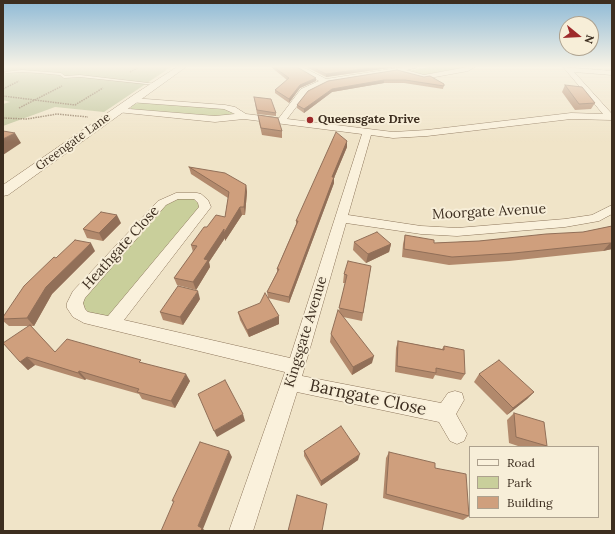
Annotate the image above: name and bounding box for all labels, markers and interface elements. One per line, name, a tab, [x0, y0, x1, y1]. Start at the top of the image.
north arrow	[559, 16, 599, 56]
text: N	[581, 33, 597, 46]
street label: Greengate Lane	[33, 110, 113, 174]
place label: Queensgate Drive	[318, 113, 420, 127]
marker: Queensgate Drive	[305, 115, 315, 125]
street label: Moorgate Avenue	[432, 201, 546, 223]
street label: Heathgate Close	[79, 203, 163, 293]
street label: Kingsgate Avenue	[281, 274, 331, 390]
street label: Barngate Close	[308, 376, 428, 420]
legend	[469, 446, 599, 518]
text: Road	[507, 455, 535, 470]
text: Park	[507, 475, 532, 490]
text: Building	[507, 495, 553, 510]

